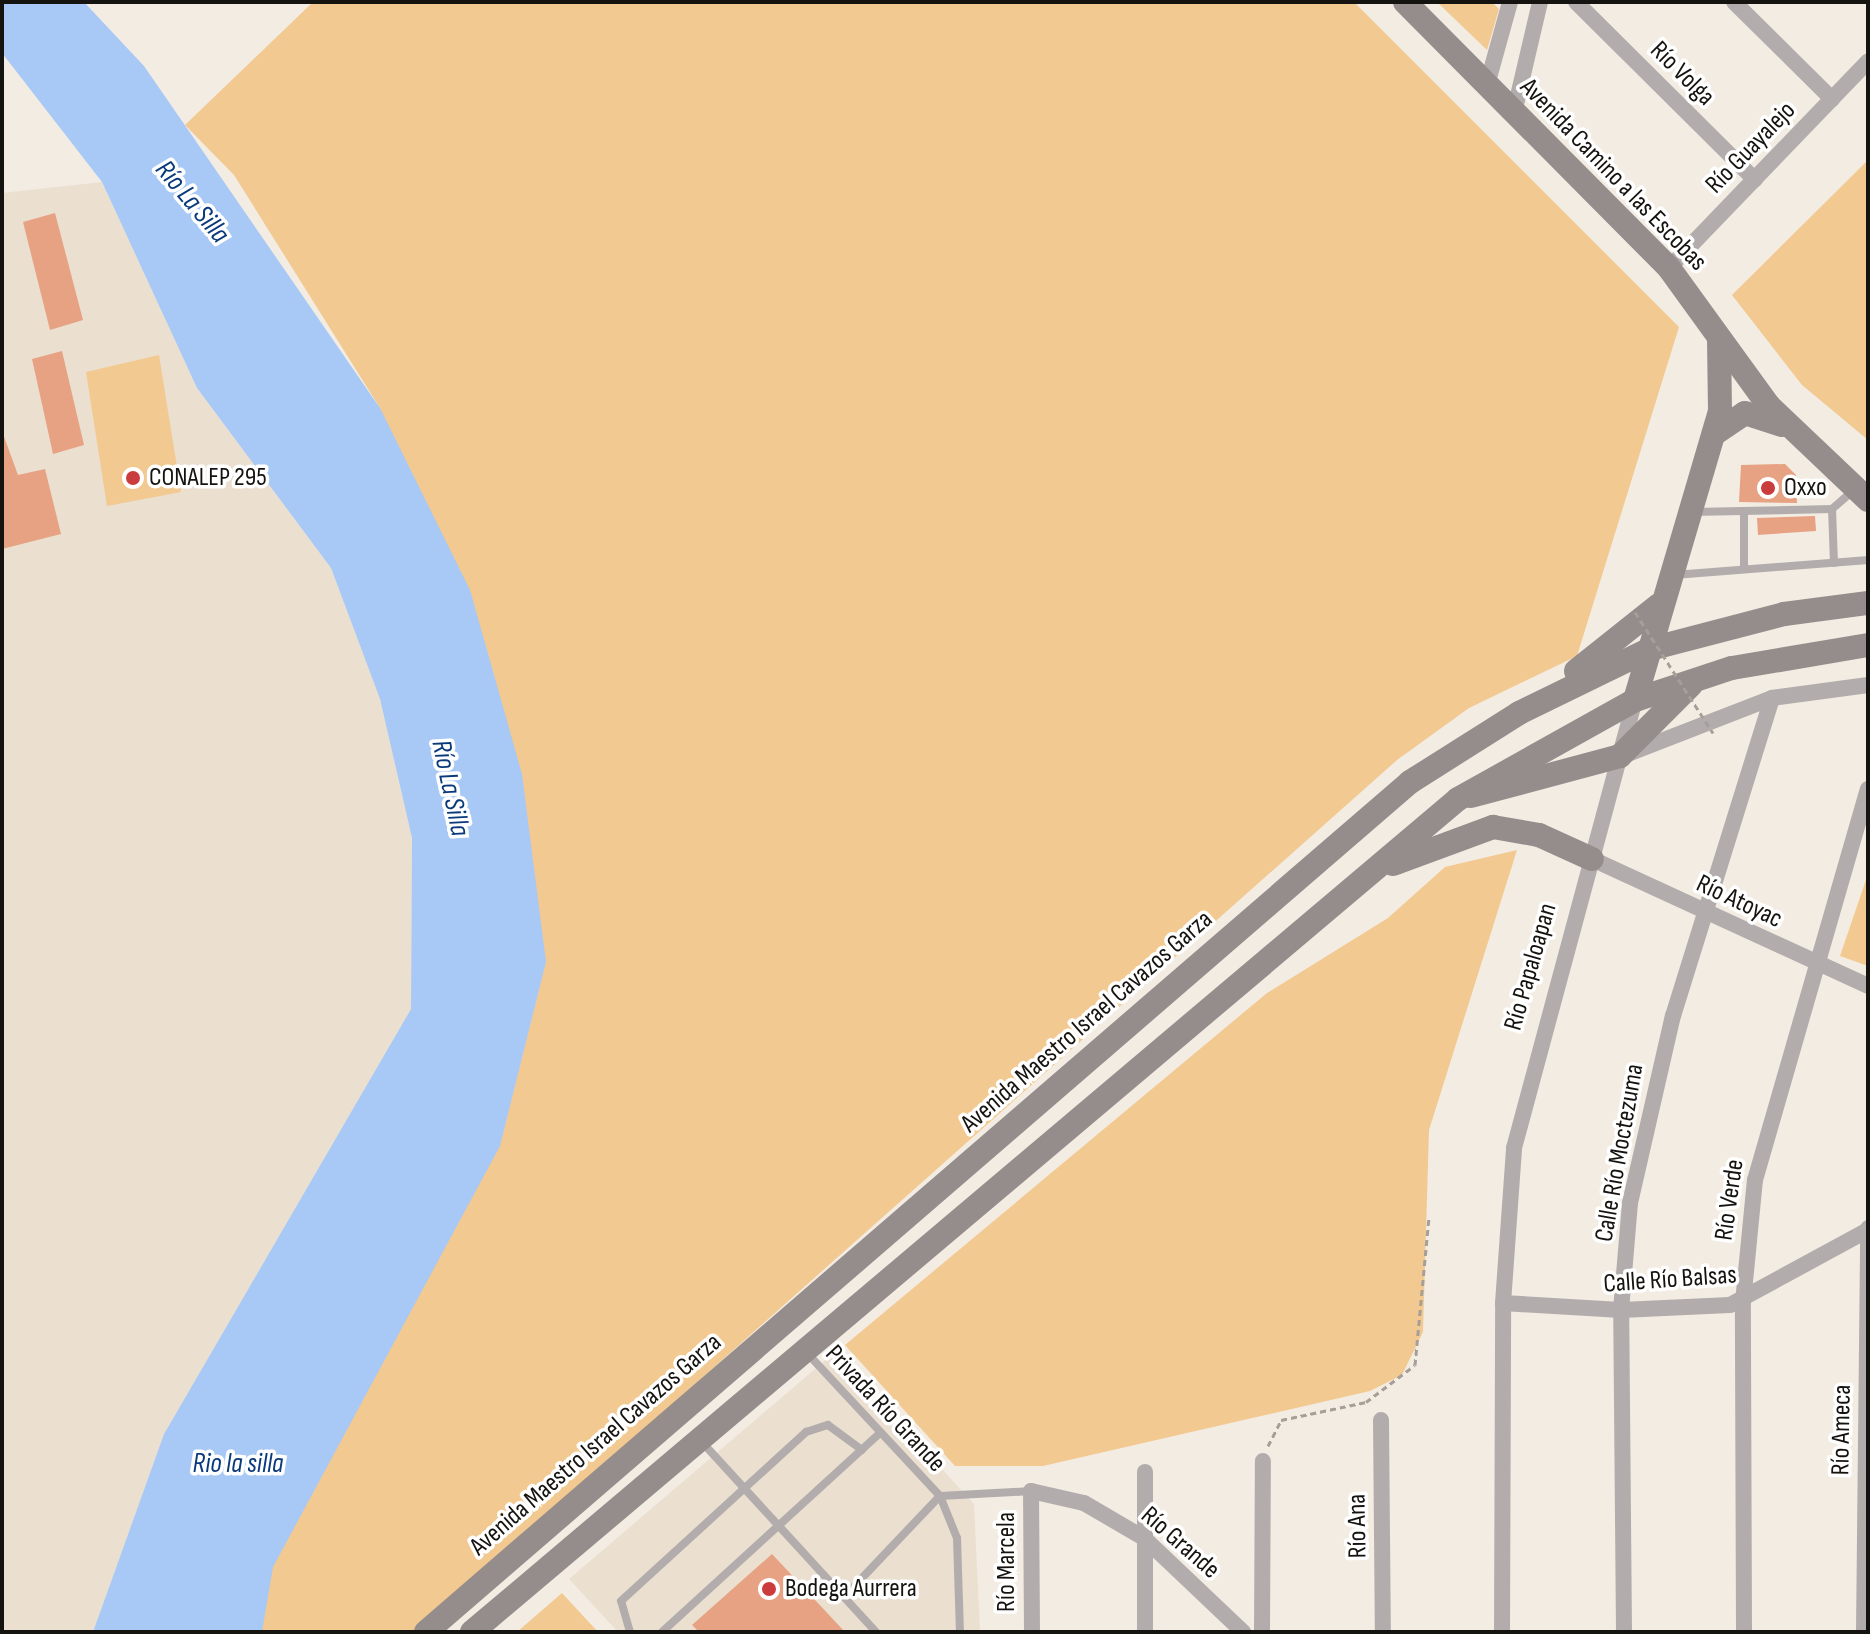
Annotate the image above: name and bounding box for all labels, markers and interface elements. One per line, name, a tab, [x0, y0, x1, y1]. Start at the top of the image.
street label: Río Volga	[1643, 35, 1721, 113]
street label: Avenida Camino a las Escobas	[1513, 72, 1713, 278]
street label: Río Guayalejo	[1700, 95, 1802, 201]
water label: Río La Silla	[148, 154, 236, 250]
place label: CONALEP 295	[149, 462, 267, 494]
marker: CONALEP 295	[124, 469, 142, 487]
place label: Oxxo	[1784, 472, 1827, 504]
marker: Oxxo	[1759, 479, 1777, 497]
water label: Río La Silla	[423, 737, 477, 839]
street label: Río Atoyac	[1691, 869, 1787, 935]
street label: Río Papaloapan	[1498, 900, 1564, 1034]
street label: Avenida Maestro Israel Cavazos Garza	[955, 904, 1219, 1140]
street label: Calle Río Moctezuma	[1589, 1062, 1651, 1244]
street label: Río Verde	[1709, 1157, 1751, 1243]
street label: Calle Río Balsas	[1602, 1260, 1738, 1300]
street label: Avenida Maestro Israel Cavazos Garza	[464, 1327, 728, 1563]
street label: Privada Río Grande	[818, 1339, 952, 1479]
street label: Río Ameca	[1826, 1384, 1858, 1476]
water label: Rio la silla	[193, 1447, 283, 1481]
street label: Río Ana	[1342, 1493, 1374, 1559]
street label: Río Grande	[1134, 1500, 1226, 1586]
street label: Río Marcela	[991, 1512, 1023, 1612]
place label: Bodega Aurrera	[785, 1573, 917, 1605]
marker: Bodega Aurrera	[760, 1580, 778, 1598]

